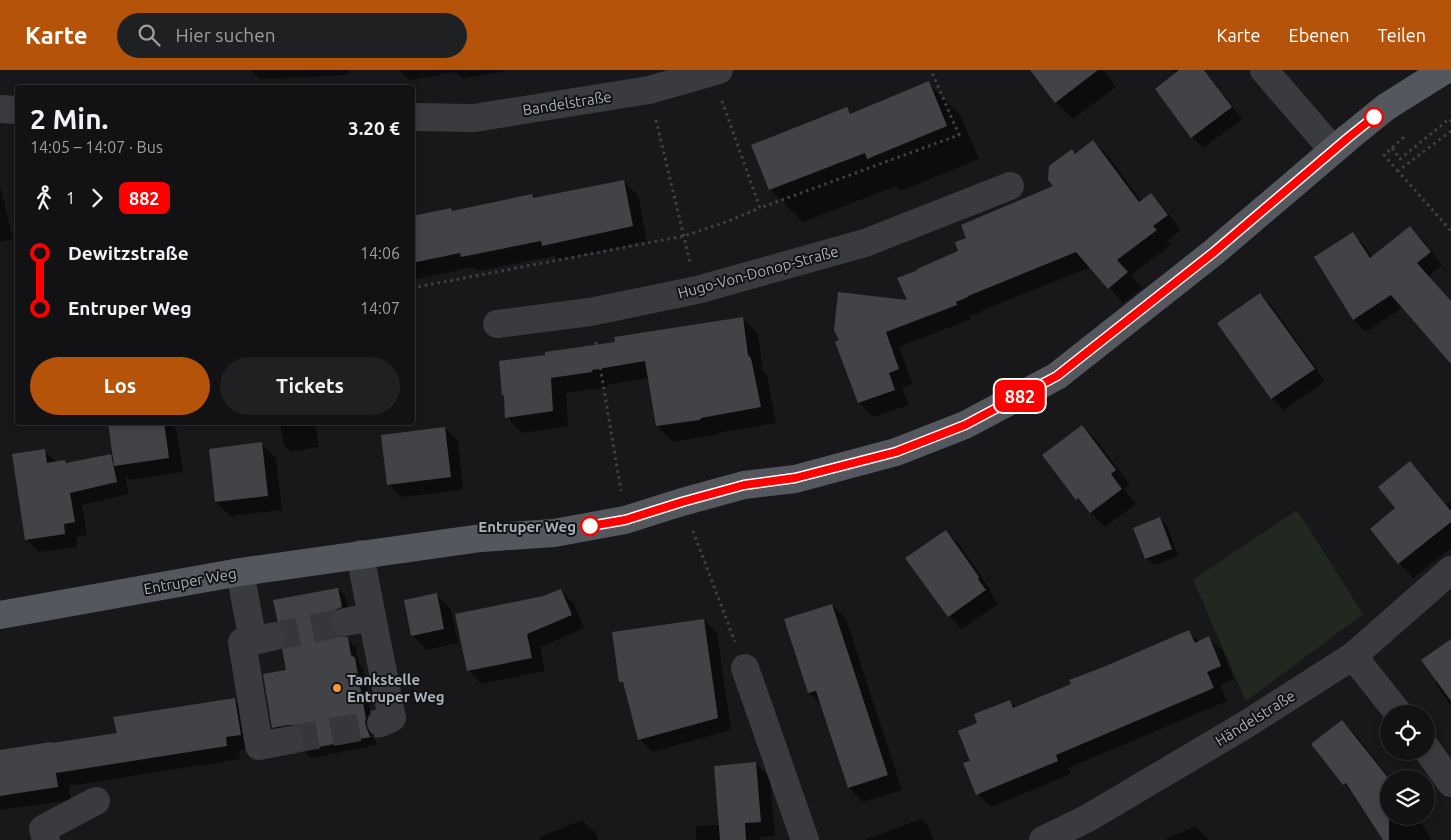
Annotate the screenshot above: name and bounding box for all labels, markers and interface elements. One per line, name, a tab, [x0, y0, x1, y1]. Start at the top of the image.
search box	[117, 13, 467, 58]
icon: search	[135, 21, 163, 49]
text: Karte	[25, 22, 87, 49]
text: Hier suchen	[175, 24, 276, 46]
text: Karte	[1217, 25, 1261, 45]
text: Ebenen	[1289, 25, 1350, 45]
text: Teilen	[1378, 25, 1426, 45]
street label: Bandelstraße	[521, 88, 613, 118]
text: 2 Min.	[30, 103, 108, 134]
unlabelled marker	[1364, 107, 1384, 127]
text: 3.20 €	[348, 117, 400, 139]
text: 14:05 – 14:07 · Bus	[30, 138, 163, 156]
icon: walk	[30, 184, 58, 212]
icon: forward	[83, 184, 111, 212]
text: 882	[129, 188, 160, 208]
text: 1	[66, 189, 75, 207]
text: Dewitzstraße	[68, 242, 189, 264]
street label: Hugo-Von-Donop-Straße	[676, 242, 840, 302]
text: 14:06	[360, 244, 400, 262]
text: Entruper Weg	[68, 297, 192, 319]
text: 14:07	[360, 299, 400, 317]
button: Los	[30, 357, 210, 415]
button: Tickets	[220, 357, 400, 415]
line badge: 882	[991, 380, 1049, 412]
text: 882	[1005, 386, 1035, 406]
marker: Entruper Weg	[580, 516, 600, 536]
place label: Entruper Weg	[478, 518, 576, 535]
street label: Entruper Weg	[142, 564, 238, 598]
place label: Tankstelle Entruper Weg	[347, 671, 445, 705]
marker: Tankstelle Entruper Weg	[331, 682, 343, 694]
street label: Händelstraße	[1212, 687, 1298, 749]
map controls	[1380, 705, 1435, 825]
button: locate	[1380, 705, 1435, 760]
button: layers	[1380, 770, 1435, 825]

